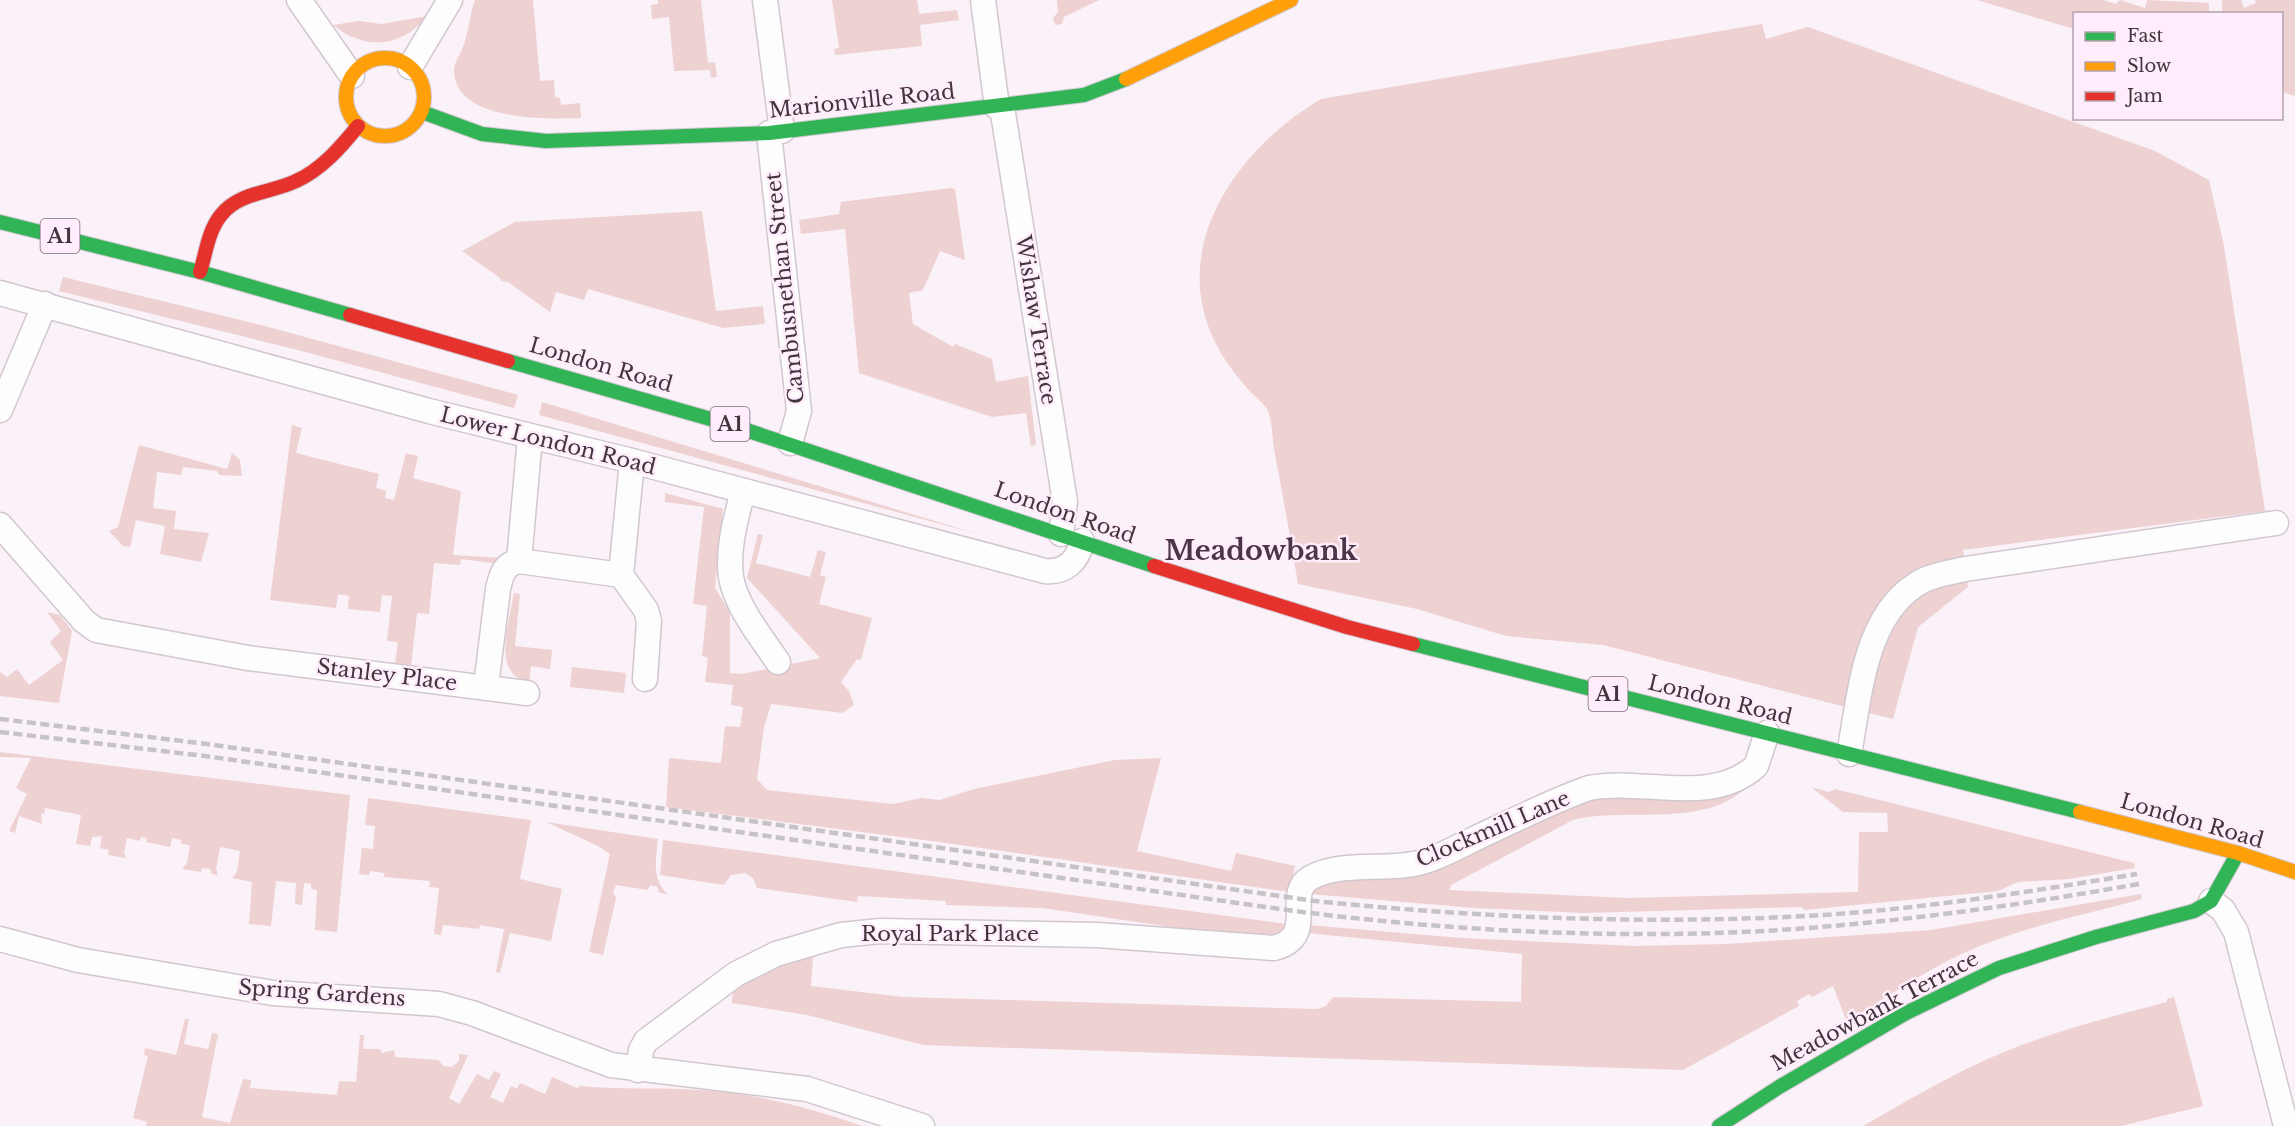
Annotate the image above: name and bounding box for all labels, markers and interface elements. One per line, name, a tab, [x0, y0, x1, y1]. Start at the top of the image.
legend	[2073, 12, 2283, 120]
text: Fast	[2127, 25, 2164, 47]
text: Slow	[2127, 55, 2172, 77]
street label: Marionville Road	[768, 78, 956, 124]
text: Jam	[2125, 85, 2163, 107]
street label: Cambusnethan Street	[760, 171, 810, 405]
road number: A1	[40, 219, 80, 253]
street label: Wishaw Terrace	[1010, 232, 1062, 407]
street label: London Road	[526, 332, 676, 398]
street label: Lower London Road	[437, 402, 659, 480]
road number: A1	[710, 407, 750, 441]
street label: London Road	[991, 477, 1139, 549]
district label: Meadowbank	[1165, 534, 1359, 567]
street label: Stanley Place	[315, 654, 459, 696]
street label: London Road	[1645, 670, 1795, 730]
road number: A1	[1588, 677, 1628, 711]
street label: Clockmill Lane	[1412, 785, 1574, 873]
street label: London Road	[2117, 788, 2267, 854]
street label: Royal Park Place	[861, 921, 1039, 947]
street label: Meadowbank Terrace	[1767, 945, 1983, 1077]
street label: Spring Gardens	[237, 974, 407, 1012]

